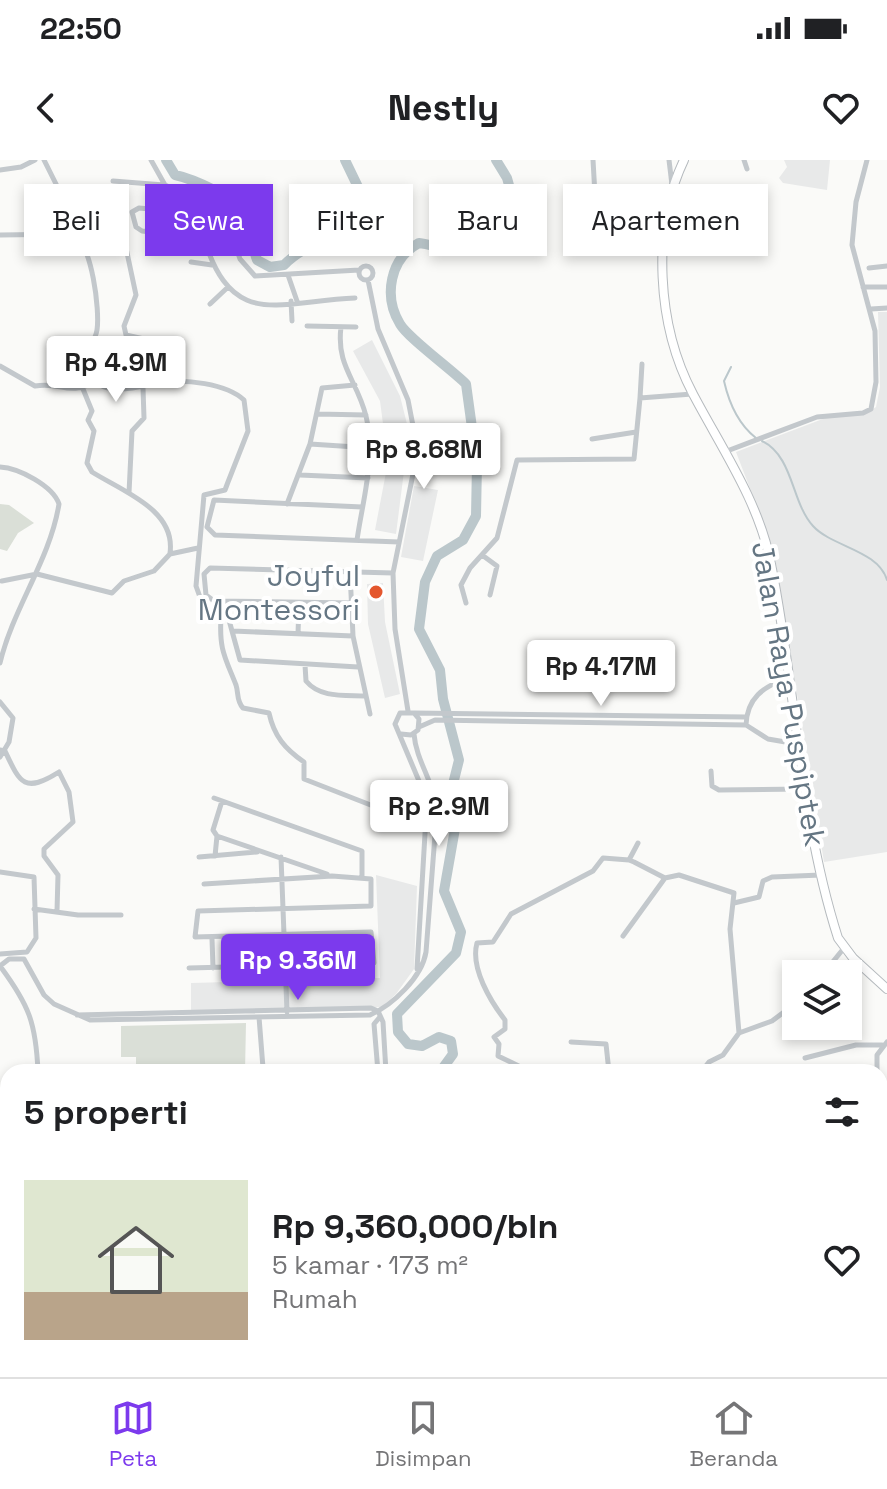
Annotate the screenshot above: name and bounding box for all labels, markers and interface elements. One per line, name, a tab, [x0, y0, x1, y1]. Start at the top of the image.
text: 22:50	[40, 9, 122, 48]
text: Nestly	[388, 85, 499, 131]
icon: back	[24, 86, 68, 130]
icon: heart	[819, 86, 863, 130]
chip: Beli	[24, 184, 129, 256]
chip: Sewa	[145, 184, 273, 256]
chip: Filter	[289, 184, 413, 256]
chip: Baru	[429, 184, 547, 256]
chip: Apartemen	[563, 184, 768, 256]
pin: Rp 4.9M	[42, 336, 190, 404]
text: Rp 4.9M	[65, 345, 167, 379]
pin: Rp 8.68M	[341, 423, 507, 491]
text: Rp 8.68M	[365, 432, 483, 466]
street label: Jalan Raya Puspiptek	[743, 539, 835, 849]
place label: Joyful Montessori	[198, 556, 360, 629]
marker: Joyful Montessori	[367, 583, 385, 601]
pin: Rp 4.17M	[518, 640, 684, 708]
text: Rp 4.17M	[545, 649, 657, 683]
pin: Rp 2.9M	[365, 780, 513, 848]
text: Rp 2.9M	[388, 789, 490, 823]
pin: Rp 9.36M	[215, 934, 381, 1002]
text: Rp 9.36M	[239, 943, 357, 977]
map controls	[782, 960, 862, 1040]
button: layers	[782, 960, 862, 1040]
icon: filters	[820, 1090, 864, 1134]
text: 5 properti	[24, 1091, 188, 1134]
text: Rp 9,360,000/bln	[272, 1205, 558, 1248]
icon: home	[88, 1212, 184, 1308]
icon: heart	[820, 1238, 864, 1282]
text: 5 kamar · 173 m²	[272, 1248, 468, 1282]
text: Rumah	[272, 1282, 358, 1316]
tab: Peta	[109, 1396, 157, 1472]
tab: Disimpan	[375, 1396, 471, 1472]
tab: Beranda	[690, 1396, 778, 1472]

